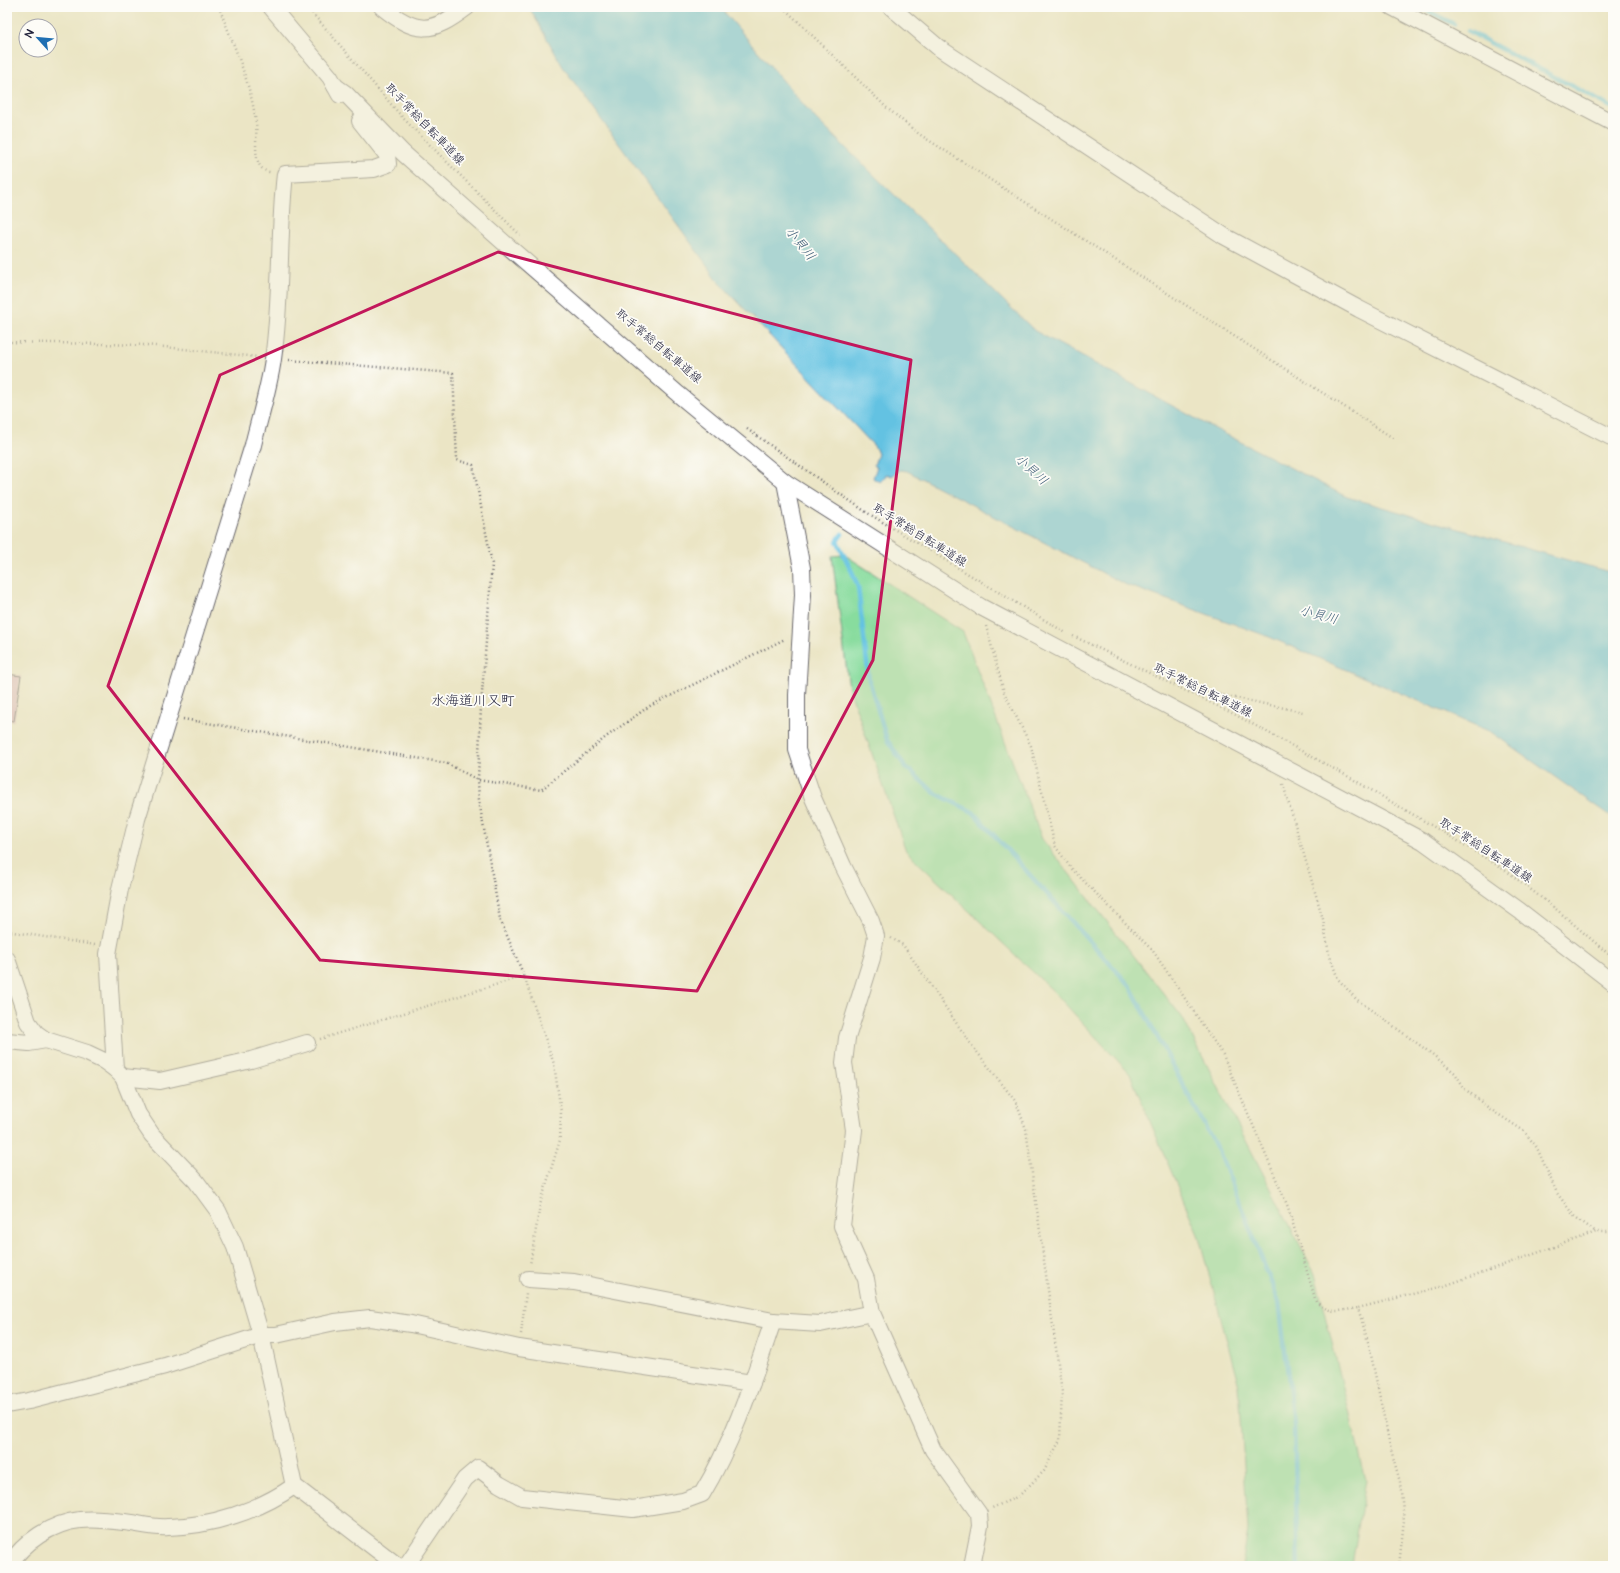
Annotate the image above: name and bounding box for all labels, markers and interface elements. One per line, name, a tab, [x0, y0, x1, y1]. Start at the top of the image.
north arrow	[18, 18, 58, 58]
text: N	[21, 27, 38, 40]
street label: 取手常総自転車道線	[381, 80, 468, 169]
water label: 小貝川	[781, 223, 819, 264]
street label: 取手常総自転車道線	[612, 305, 706, 388]
water label: 小貝川	[1011, 450, 1052, 489]
street label: 取手常総自転車道線	[869, 500, 970, 571]
water label: 小貝川	[1298, 601, 1340, 629]
street label: 取手常総自転車道線	[1151, 659, 1255, 722]
district label: 水海道川又町	[431, 691, 515, 711]
street label: 取手常総自転車道線	[1436, 814, 1536, 887]

